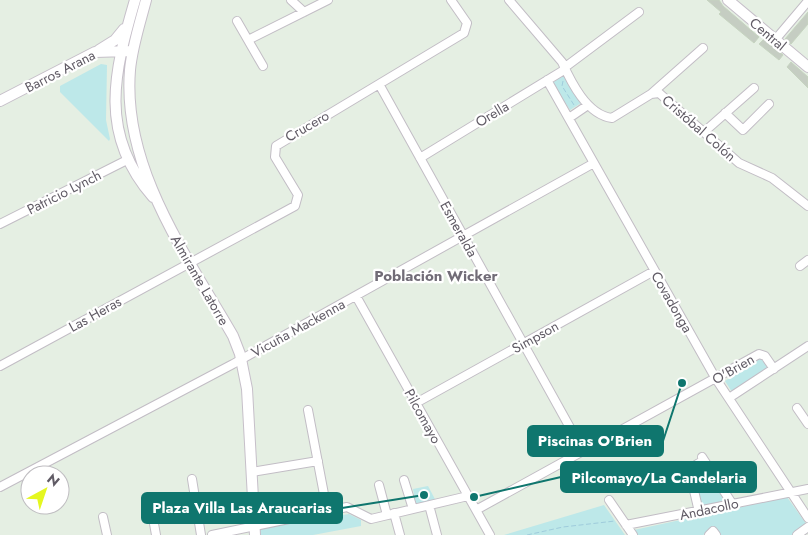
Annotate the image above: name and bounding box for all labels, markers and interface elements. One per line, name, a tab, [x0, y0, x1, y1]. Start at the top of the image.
street label: Central	[745, 13, 791, 55]
street label: Barros Arana	[21, 45, 99, 97]
street label: Cristóbal Colón	[658, 90, 740, 166]
street label: Orella	[471, 96, 513, 132]
street label: Crucero	[281, 105, 333, 147]
street label: Patricio Lynch	[23, 165, 105, 219]
street label: Esmeralda	[435, 197, 483, 261]
street label: Almirante Latorre	[166, 231, 234, 329]
district label: Población Wicker	[374, 265, 499, 287]
street label: Covadonga	[646, 268, 698, 336]
street label: Las Heras	[65, 291, 125, 337]
street label: Vicuña Mackenna	[247, 294, 349, 362]
street label: Simpson	[508, 316, 562, 358]
street label: O'Brien	[708, 349, 758, 389]
street label: Pilcomayo	[400, 385, 446, 447]
callout: Piscinas O'Brien	[528, 426, 663, 456]
text: Piscinas O'Brien	[538, 430, 652, 452]
callout: Pilcomayo/La Candelaria	[561, 462, 756, 492]
north arrow	[20, 465, 70, 515]
text: Pilcomayo/La Candelaria	[571, 467, 747, 489]
text: N	[43, 469, 64, 491]
callout: Plaza Villa Las Araucarias	[142, 493, 342, 523]
street label: Andacollo	[678, 493, 741, 525]
text: Plaza Villa Las Araucarias	[152, 497, 332, 519]

